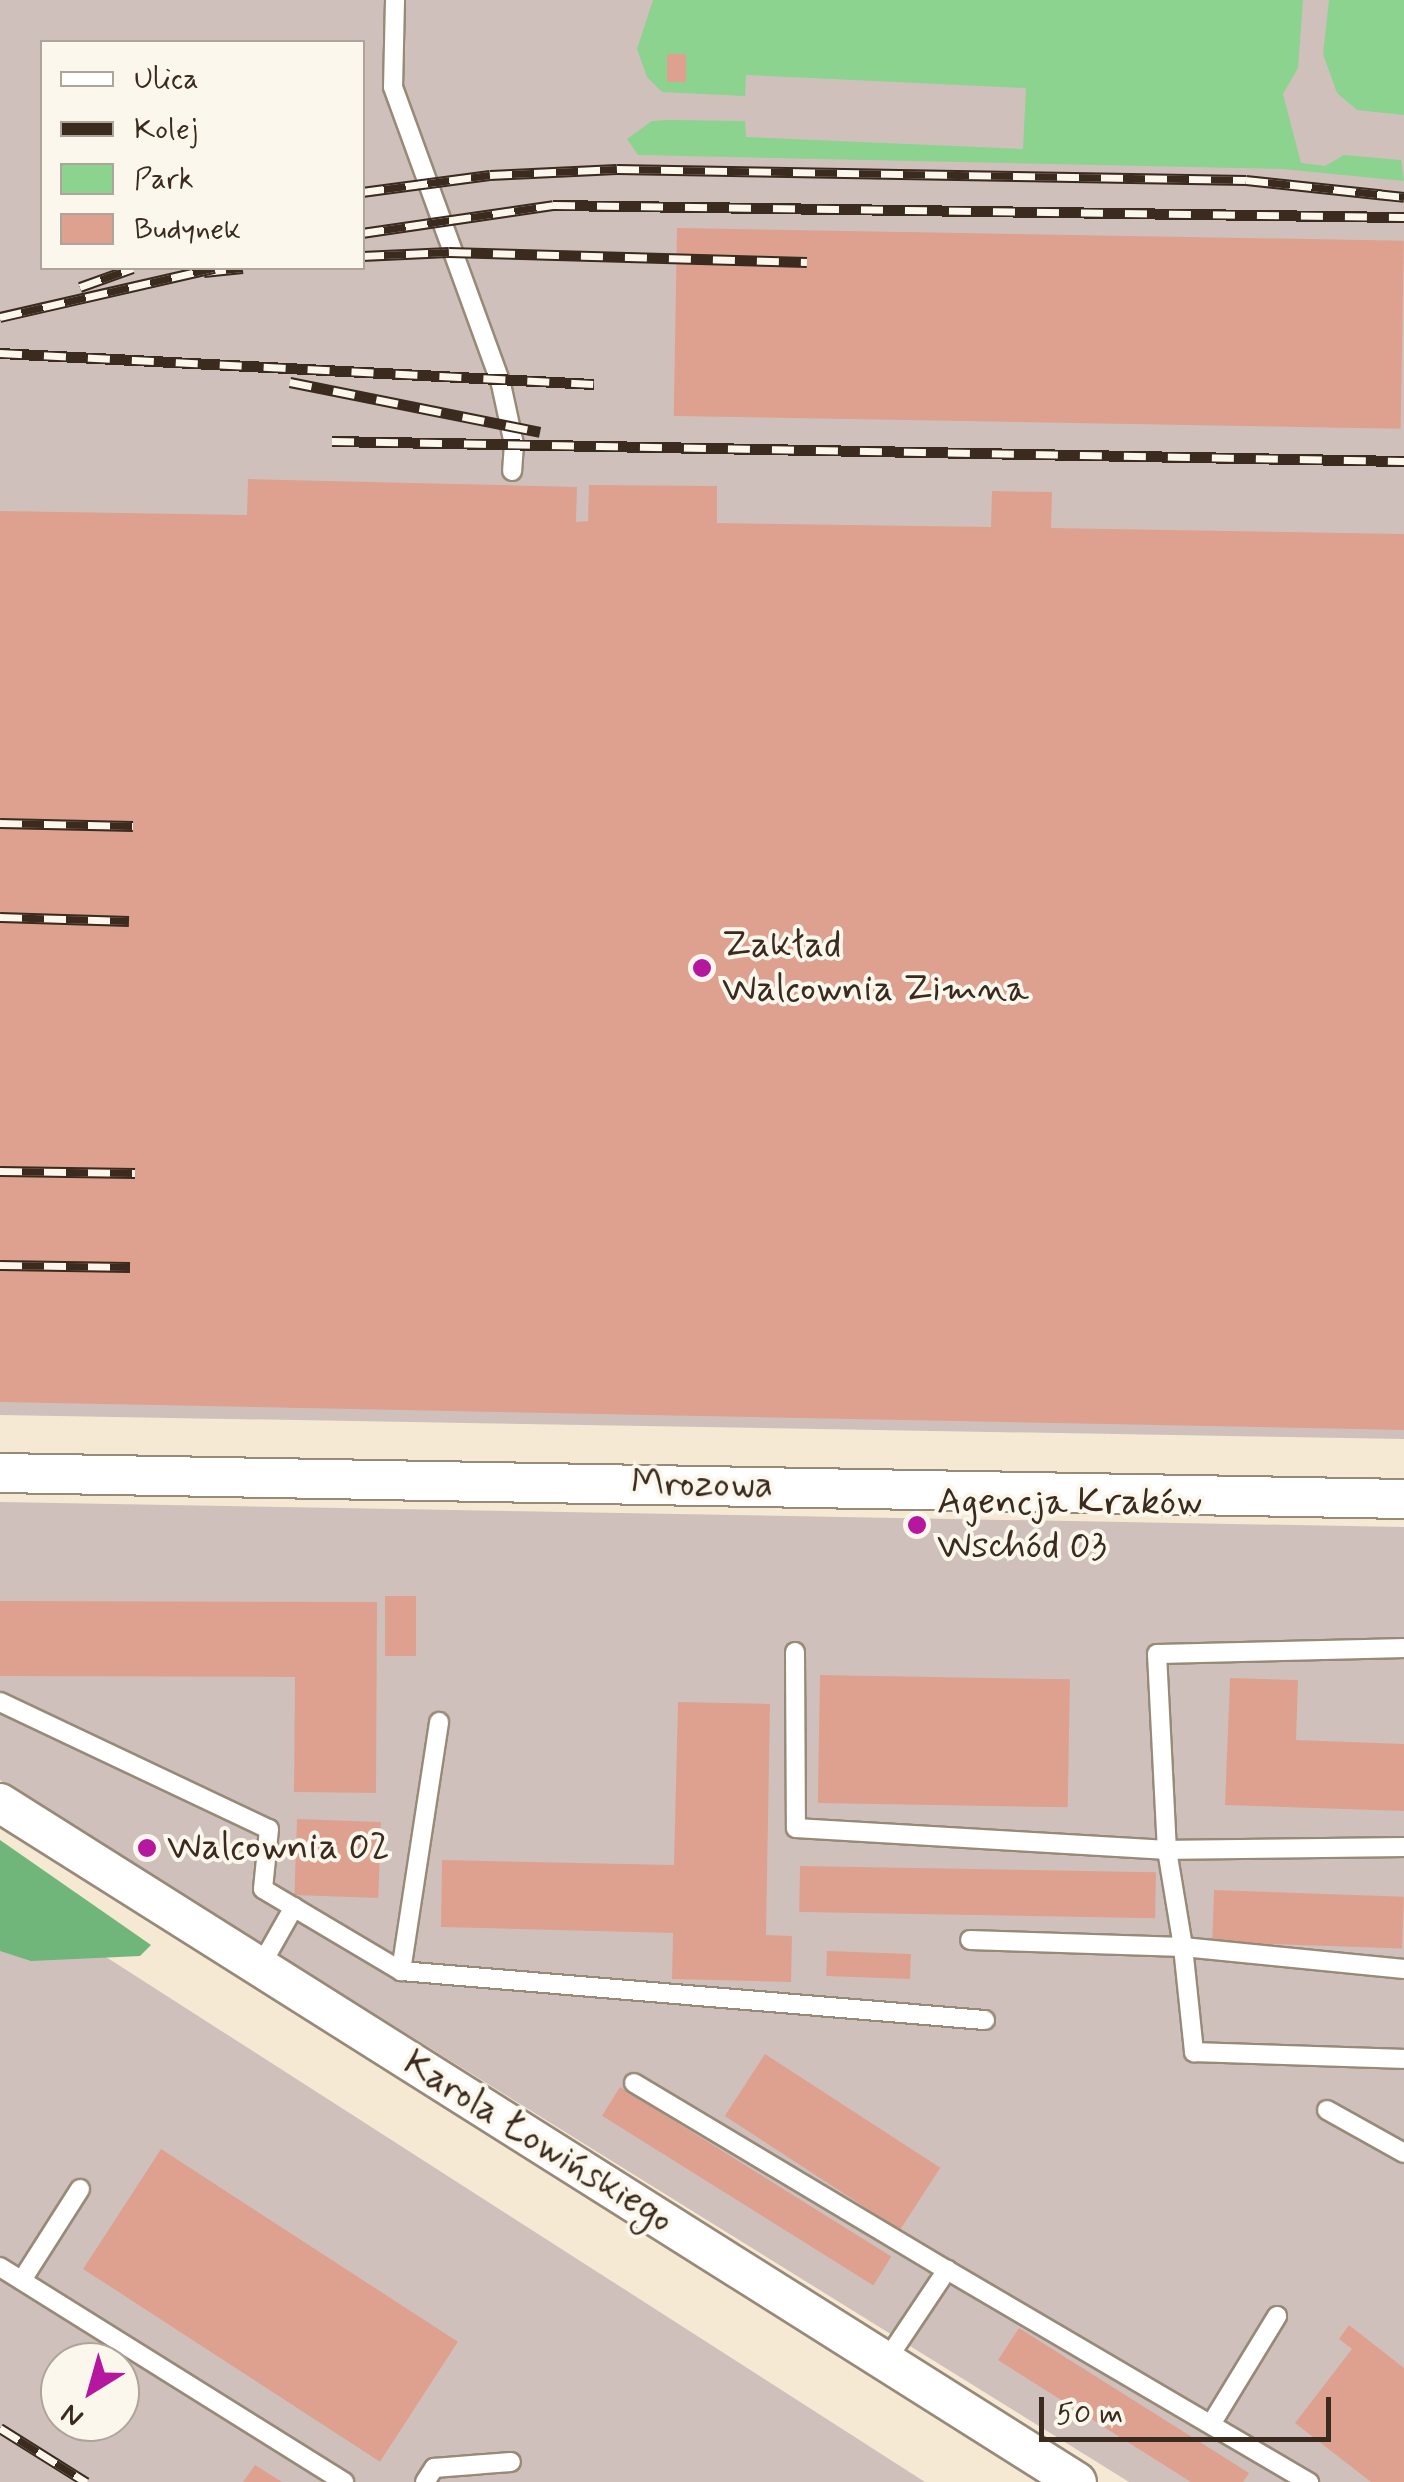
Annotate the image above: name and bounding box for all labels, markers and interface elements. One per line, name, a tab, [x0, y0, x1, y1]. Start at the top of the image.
legend	[40, 40, 365, 270]
text: Ulica	[134, 60, 199, 99]
text: Kolej	[134, 110, 198, 149]
text: Park	[134, 160, 194, 199]
text: Budynek	[134, 210, 241, 249]
place label: Zakład Walcownia Zimna	[722, 923, 1024, 1012]
marker: Zakład Walcownia Zimna	[691, 957, 713, 979]
street label: Mrozowa	[631, 1461, 773, 1509]
place label: Agencja Kraków Wschód 03	[937, 1480, 1201, 1570]
marker: Agencja Kraków Wschód 03	[906, 1514, 928, 1536]
place label: Walcownia 02	[167, 1825, 390, 1871]
marker: Walcownia 02	[136, 1837, 158, 1859]
street label: Karola Łowińskiego	[395, 2041, 681, 2243]
north arrow	[40, 2342, 140, 2442]
scale bar	[1044, 2377, 1336, 2439]
text: N	[54, 2394, 91, 2435]
text: 50 m	[1056, 2395, 1123, 2434]

